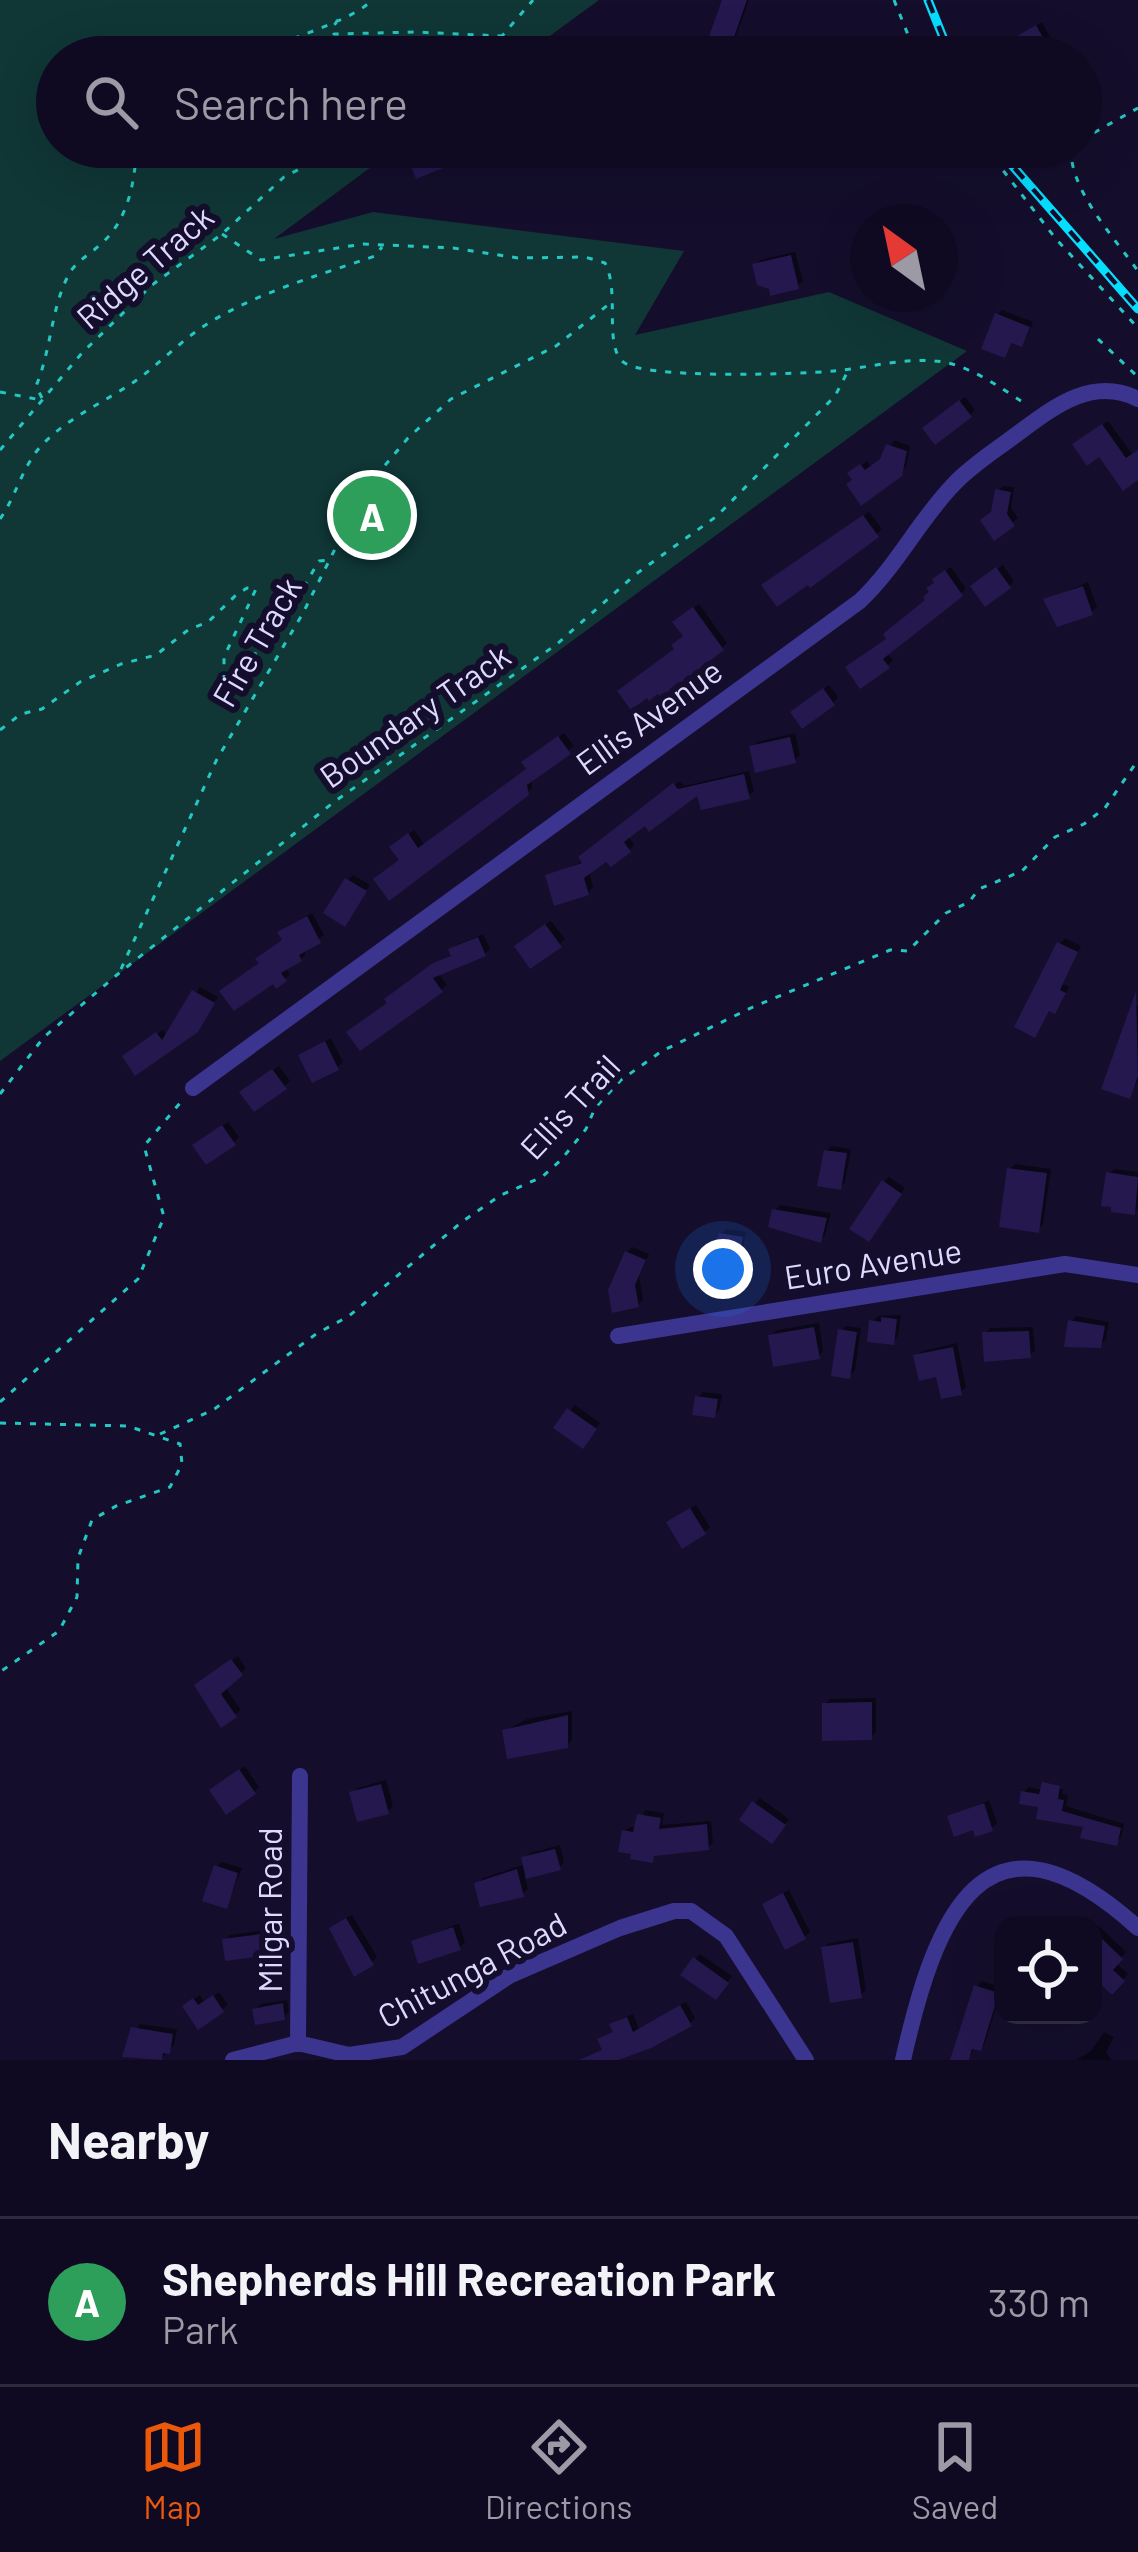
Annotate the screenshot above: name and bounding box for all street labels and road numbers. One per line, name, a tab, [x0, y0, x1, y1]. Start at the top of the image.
street label: Ridge Track	[68, 196, 221, 336]
street label: Fire Track	[203, 570, 309, 713]
street label: Boundary Track	[312, 635, 517, 796]
street label: Ellis Avenue	[568, 650, 729, 783]
street label: Ellis Trail	[511, 1046, 628, 1167]
street label: Euro Avenue	[781, 1229, 964, 1297]
street label: Milgar Road	[249, 1827, 289, 1993]
street label: Chitunga Road	[370, 1903, 573, 2036]

